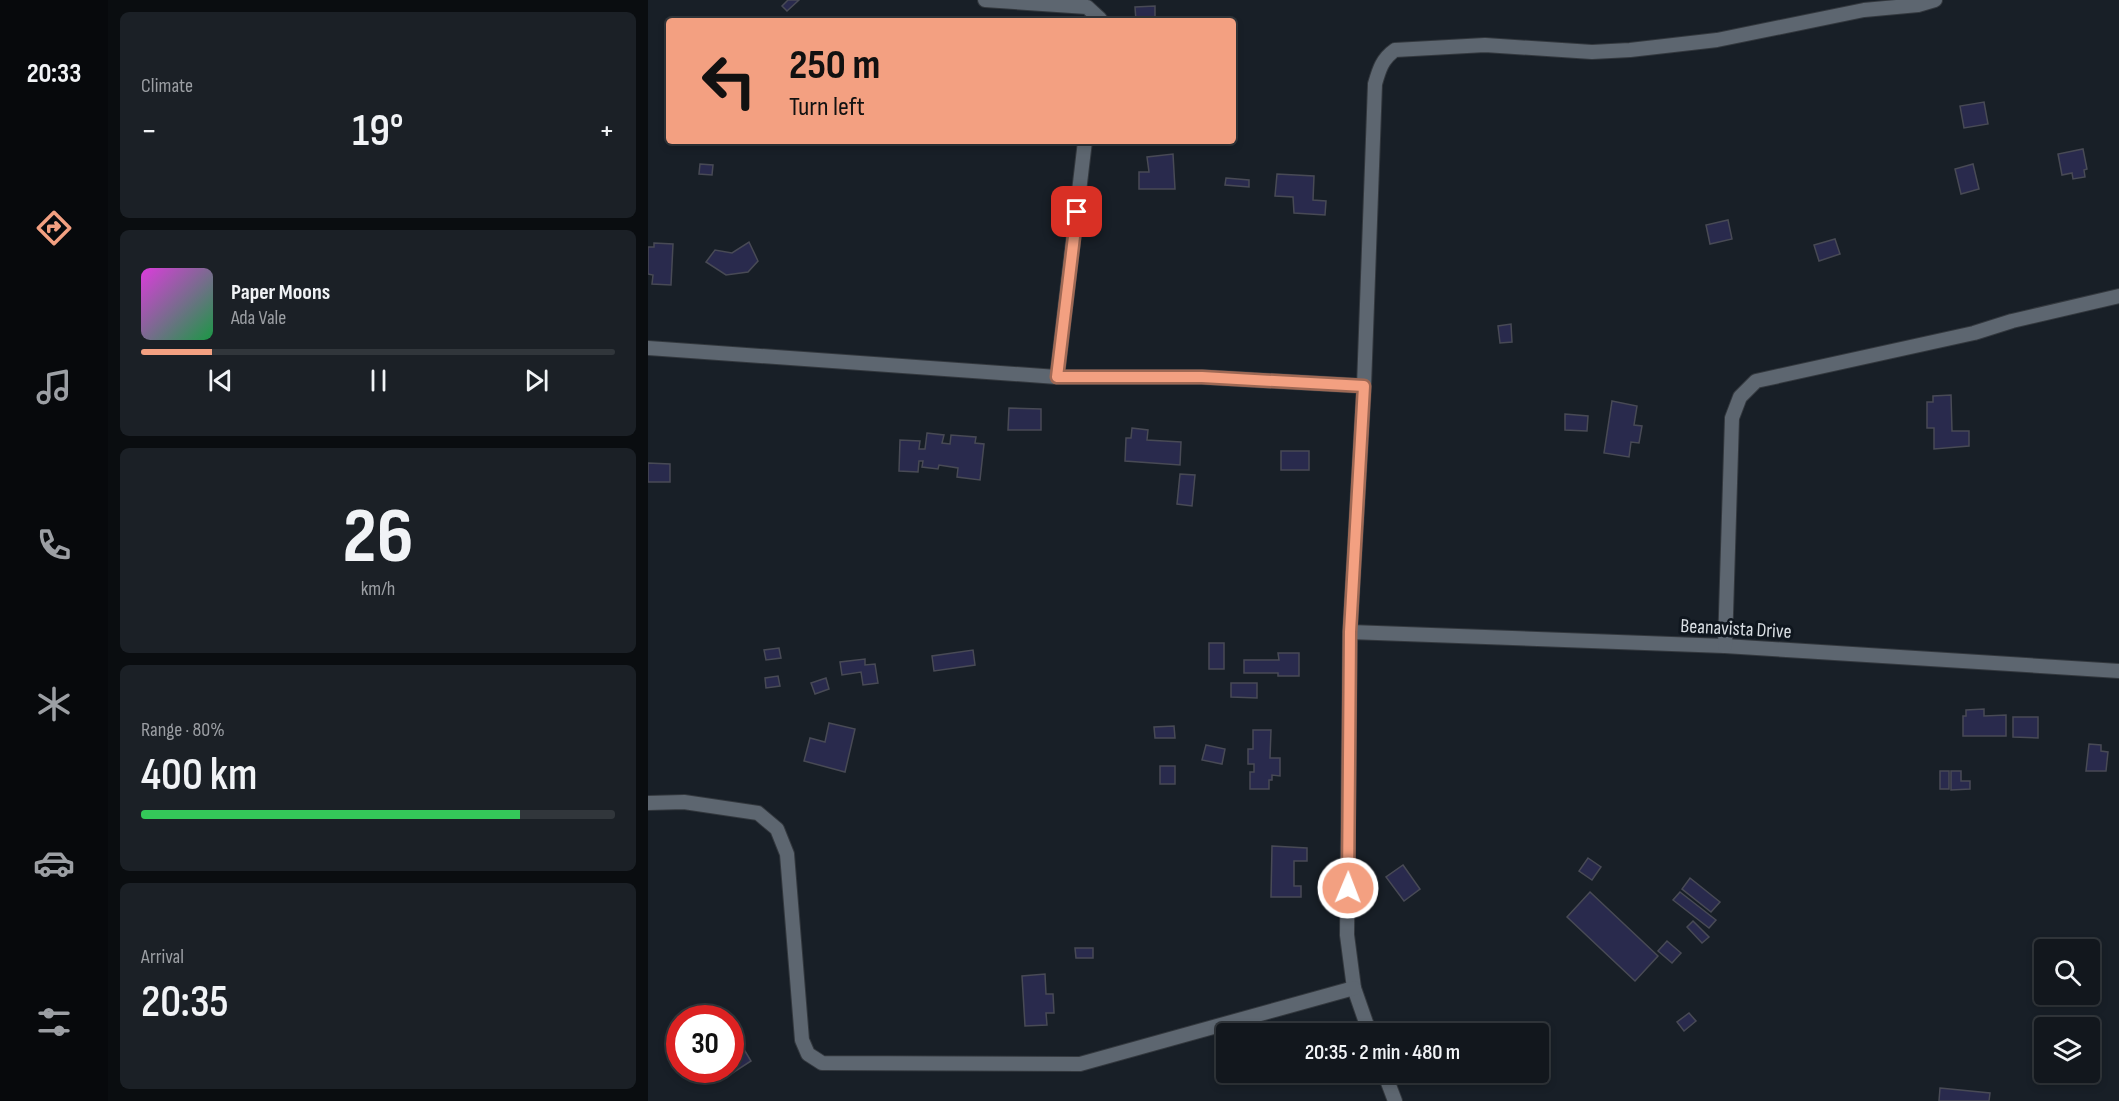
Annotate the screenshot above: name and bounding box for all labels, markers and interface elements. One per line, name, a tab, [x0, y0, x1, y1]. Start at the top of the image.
text: 250 m	[789, 40, 880, 91]
icon: left	[690, 42, 768, 120]
text: 20:33	[27, 58, 81, 90]
text: Climate	[141, 74, 193, 98]
text: Turn left	[789, 91, 865, 123]
text: 19°	[352, 104, 404, 159]
text: −	[141, 111, 157, 151]
text: +	[599, 111, 615, 151]
pin	[1051, 186, 1102, 237]
icon: arrive	[1060, 195, 1093, 228]
icon: directions	[33, 207, 75, 249]
text: Paper Moons	[231, 279, 330, 306]
text: Ada Vale	[231, 306, 286, 330]
icon: previous	[204, 364, 237, 397]
icon: pause	[362, 364, 395, 397]
icon: next	[520, 364, 553, 397]
icon: music	[33, 366, 75, 408]
text: 26	[343, 491, 413, 584]
icon: phone	[33, 524, 75, 566]
text: km/h	[361, 577, 395, 601]
street label: Beanavista Drive	[1680, 614, 1792, 644]
icon: climate	[33, 683, 75, 725]
text: Range · 80%	[141, 718, 225, 742]
text: 400 km	[141, 748, 257, 803]
icon: car	[33, 842, 75, 884]
position arrow	[1316, 856, 1380, 920]
map controls	[2034, 939, 2100, 1083]
button: search	[2034, 939, 2100, 1005]
text: Arrival	[141, 945, 184, 969]
text: 20:35	[141, 975, 229, 1030]
icon: filters	[33, 1001, 75, 1043]
speed limit sign: 30	[666, 1005, 744, 1083]
button: layers	[2034, 1017, 2100, 1083]
text: 20:35 · 2 min · 480 m	[1305, 1039, 1460, 1066]

